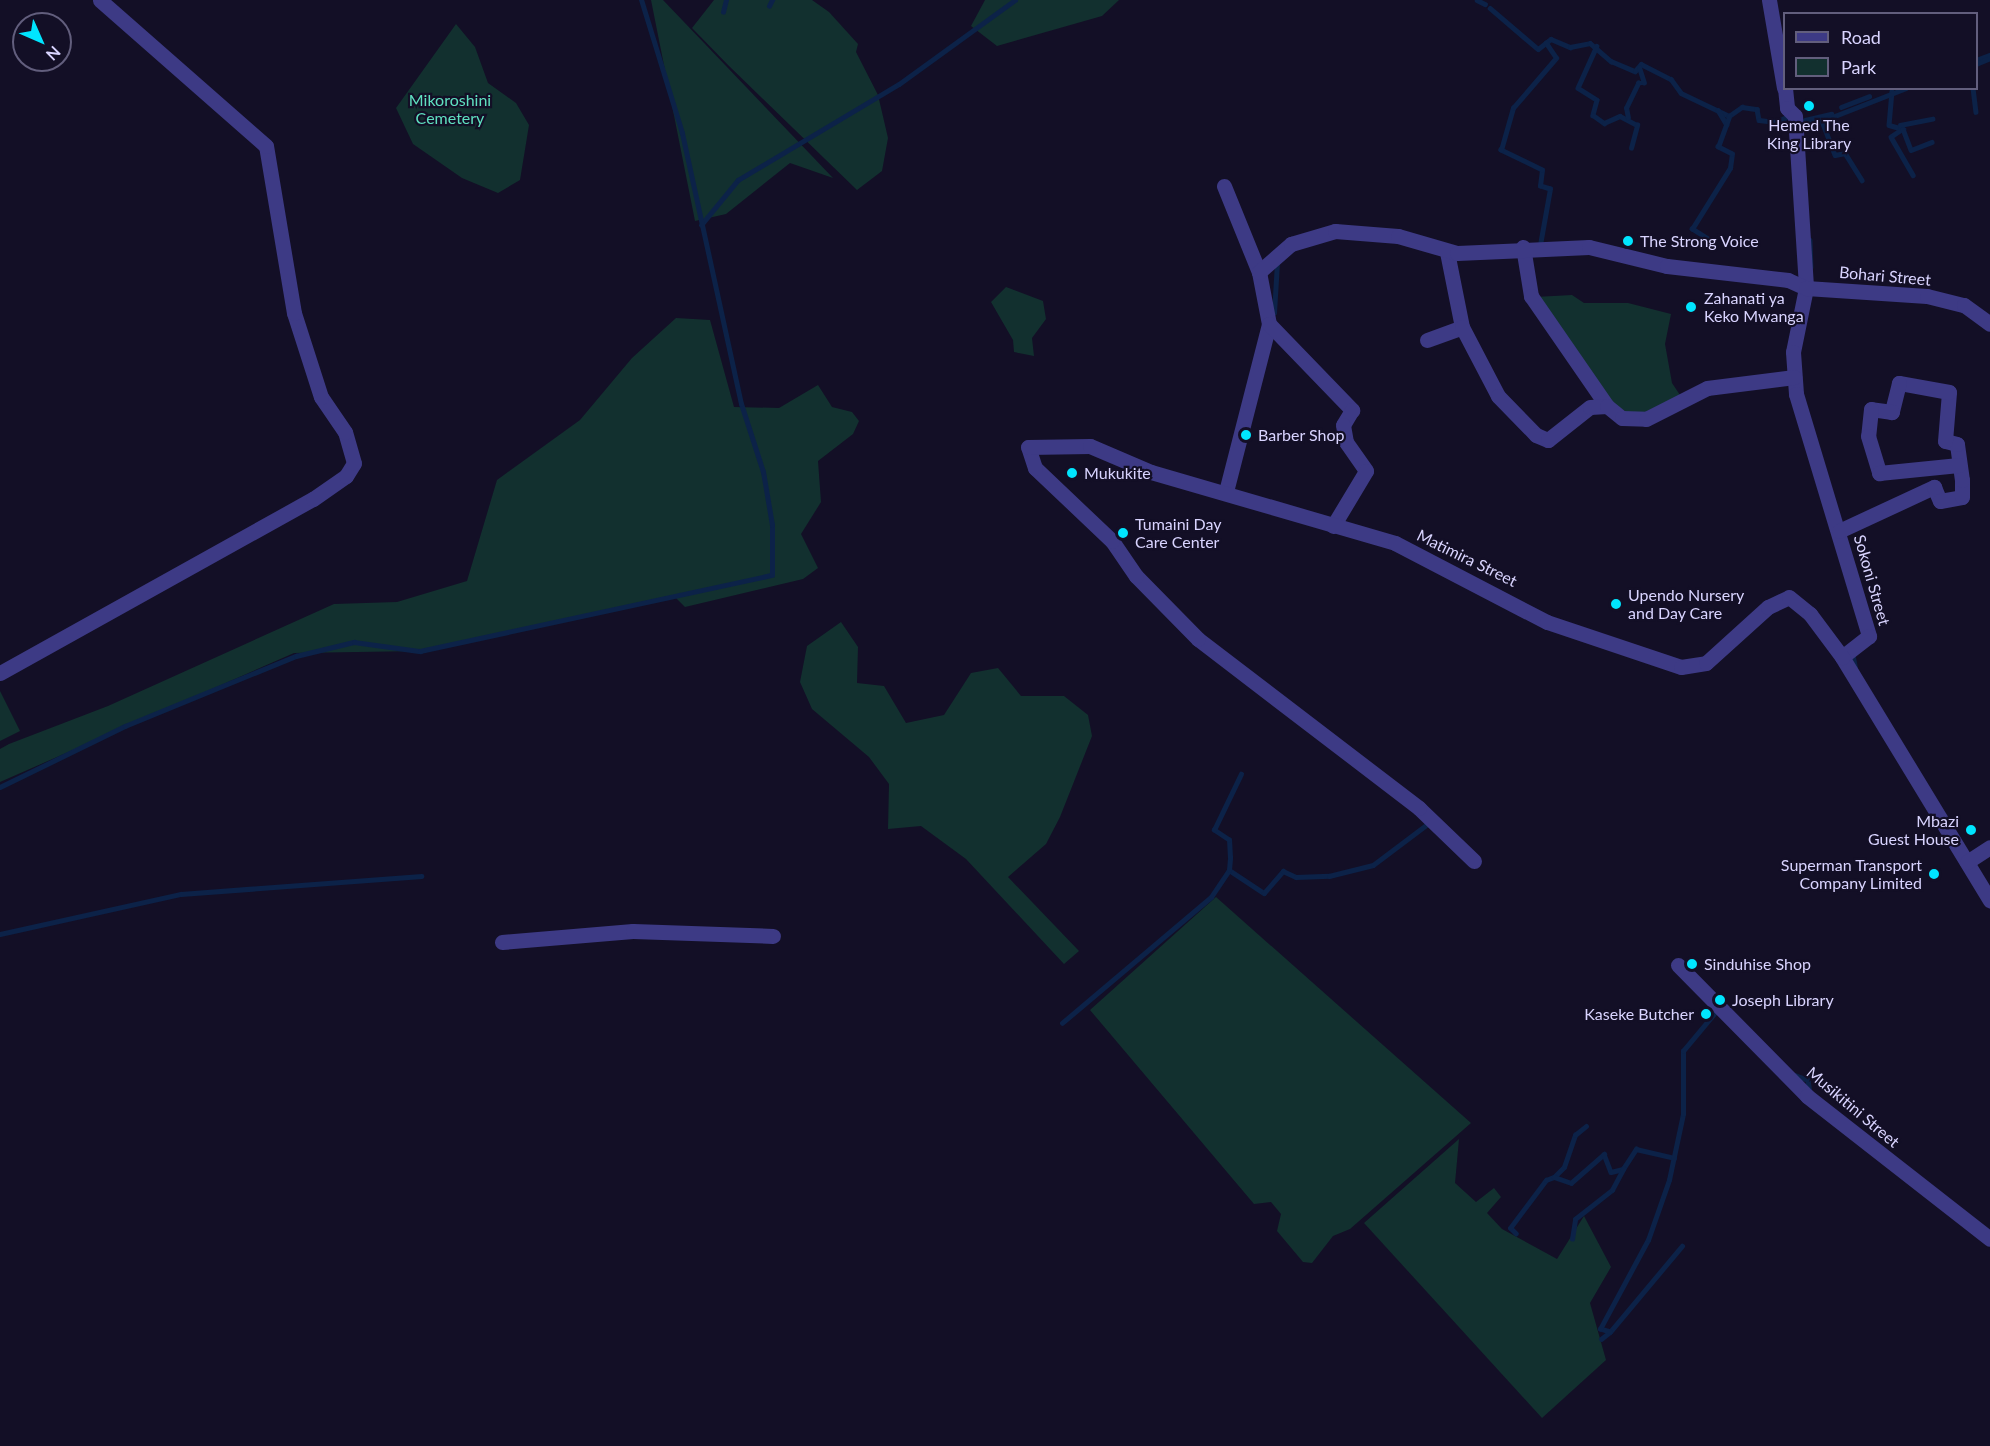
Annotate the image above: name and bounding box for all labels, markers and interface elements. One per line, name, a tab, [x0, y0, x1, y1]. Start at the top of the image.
north arrow	[12, 12, 72, 72]
legend	[1783, 12, 1978, 90]
text: Road	[1841, 26, 1881, 48]
text: N	[43, 43, 65, 65]
text: Park	[1841, 56, 1876, 78]
park label: Mikoroshini Cemetery	[409, 90, 491, 128]
marker: Hemed The King Library	[1802, 99, 1816, 113]
place label: Hemed The King Library	[1767, 115, 1851, 153]
place label: The Strong Voice	[1640, 231, 1759, 251]
marker: The Strong Voice	[1621, 234, 1635, 248]
street label: Bohari Street	[1838, 262, 1932, 290]
place label: Zahanati ya Keko Mwanga	[1704, 288, 1804, 326]
marker: Zahanati ya Keko Mwanga	[1682, 298, 1700, 316]
place label: Barber Shop	[1258, 425, 1345, 445]
marker: Barber Shop	[1239, 428, 1253, 442]
place label: Mukukite	[1084, 463, 1151, 483]
marker: Mukukite	[1065, 466, 1079, 480]
place label: Tumaini Day Care Center	[1135, 514, 1221, 552]
street label: Matimira Street	[1414, 525, 1520, 591]
marker: Tumaini Day Care Center	[1116, 526, 1130, 540]
street label: Sokoni Street	[1850, 532, 1894, 628]
place label: Upendo Nursery and Day Care	[1628, 585, 1744, 623]
marker: Upendo Nursery and Day Care	[1609, 597, 1623, 611]
place label: Mbazi Guest House	[1868, 811, 1959, 849]
marker: Mbazi Guest House	[1964, 823, 1978, 837]
place label: Superman Transport Company Limited	[1780, 855, 1922, 893]
marker: Superman Transport Company Limited	[1927, 867, 1941, 881]
place label: Sinduhise Shop	[1704, 954, 1811, 974]
marker: Sinduhise Shop	[1685, 957, 1699, 971]
place label: Joseph Library	[1732, 990, 1834, 1010]
marker: Joseph Library	[1713, 993, 1727, 1007]
place label: Kaseke Butcher	[1584, 1004, 1694, 1024]
marker: Kaseke Butcher	[1699, 1007, 1713, 1021]
street label: Musikitini Street	[1803, 1063, 1903, 1151]

